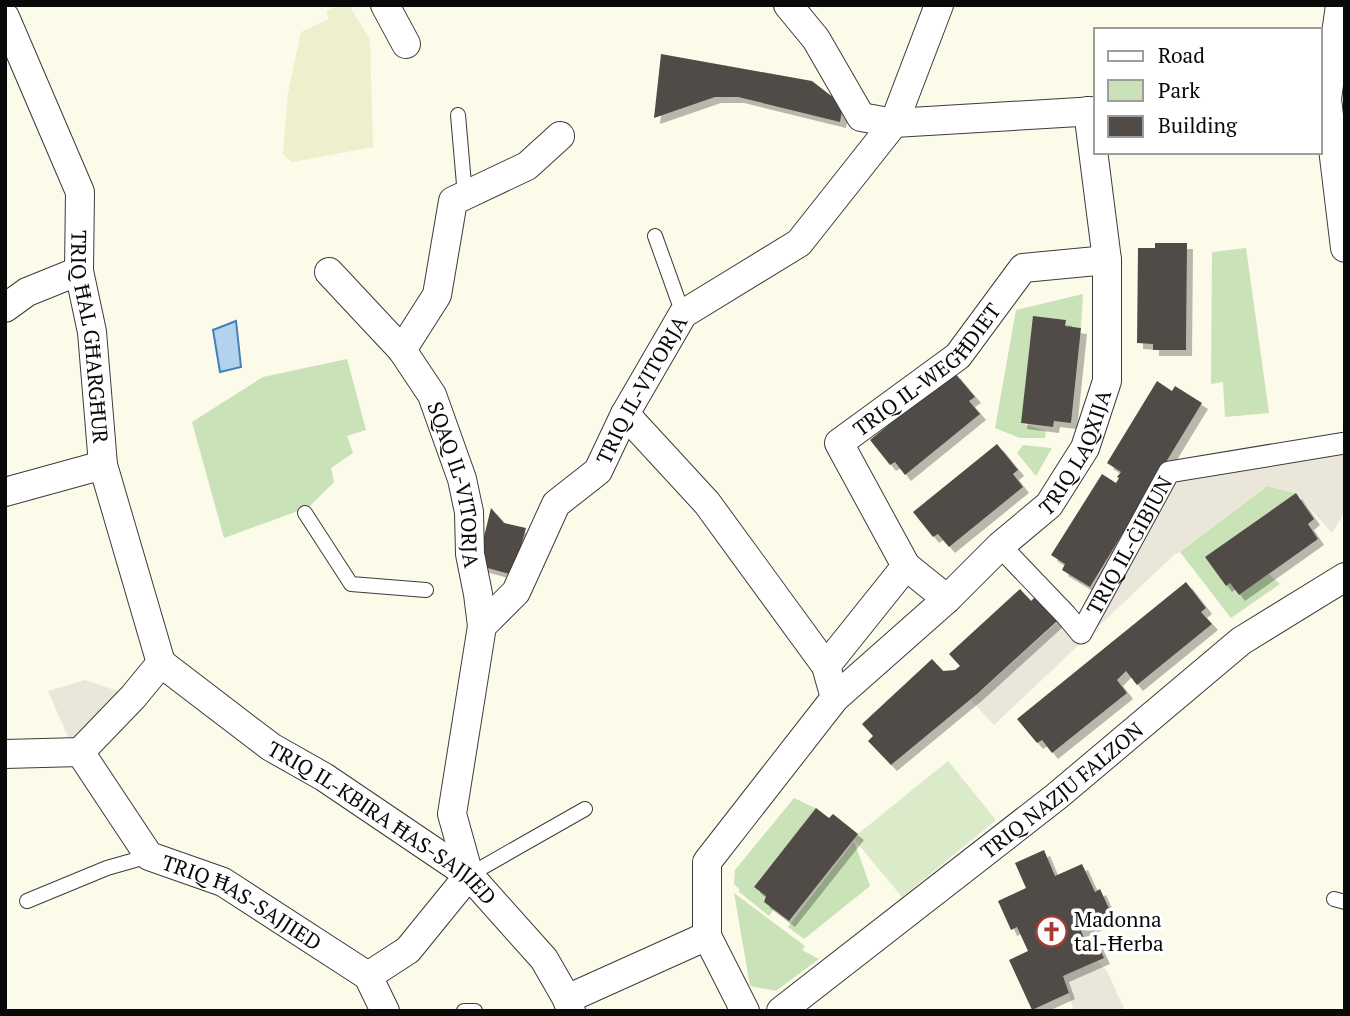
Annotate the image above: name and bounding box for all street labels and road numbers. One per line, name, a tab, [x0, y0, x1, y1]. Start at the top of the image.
street label: TRIQ ĦAL GĦARGĦUR	[64, 230, 115, 445]
street label: TRIQ IL-WEGĦDIET	[847, 297, 1007, 442]
street label: TRIQ IL-VITORJA	[589, 310, 694, 468]
street label: TRIQ LAQXIJA	[1033, 385, 1117, 521]
street label: SQAQ IL-VITORJA	[421, 398, 486, 571]
street label: TRIQ IL-ĠIBJUN	[1080, 471, 1178, 619]
street label: TRIQ NAZJU FALZON	[974, 716, 1149, 865]
street label: TRIQ IL-KBIRA ĦAS-SAJJIED	[263, 734, 503, 910]
street label: TRIQ ĦAS-SAJJIED	[158, 848, 327, 956]

